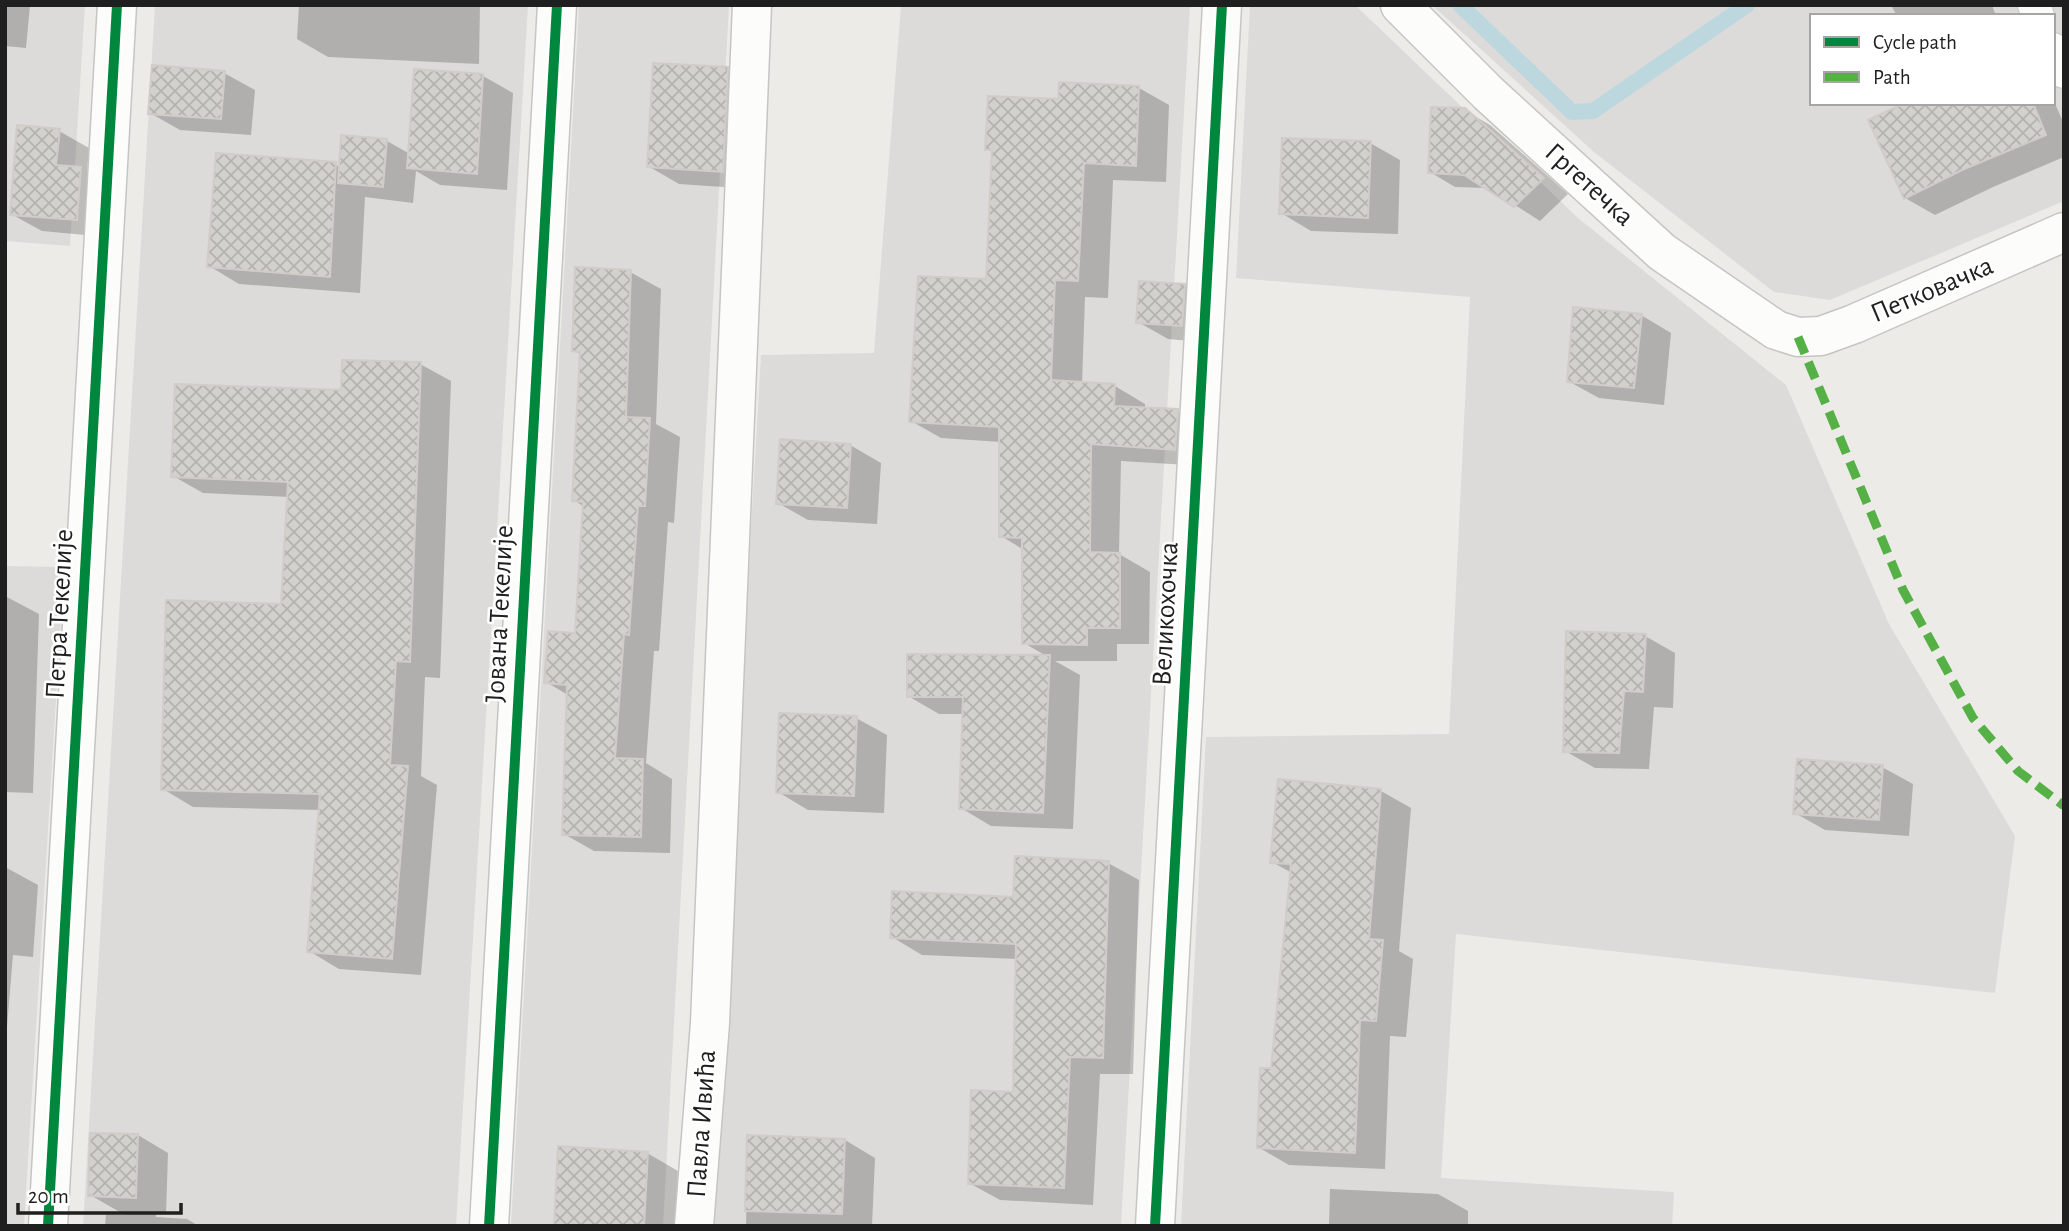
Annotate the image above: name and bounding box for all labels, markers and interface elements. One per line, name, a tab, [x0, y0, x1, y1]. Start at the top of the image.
legend	[1810, 14, 2055, 105]
text: Cycle path	[1873, 32, 1957, 53]
text: Path	[1873, 67, 1911, 88]
street label: Гргетечка	[1539, 138, 1639, 232]
street label: Петковачка	[1867, 252, 1998, 328]
street label: Јована Текелије	[481, 524, 519, 704]
street label: Петра Текелије	[42, 528, 78, 700]
street label: Великохочка	[1148, 541, 1184, 687]
street label: Павла Ивића	[683, 1049, 721, 1199]
scale bar	[18, 1172, 180, 1216]
text: 20 m	[28, 1186, 69, 1207]

